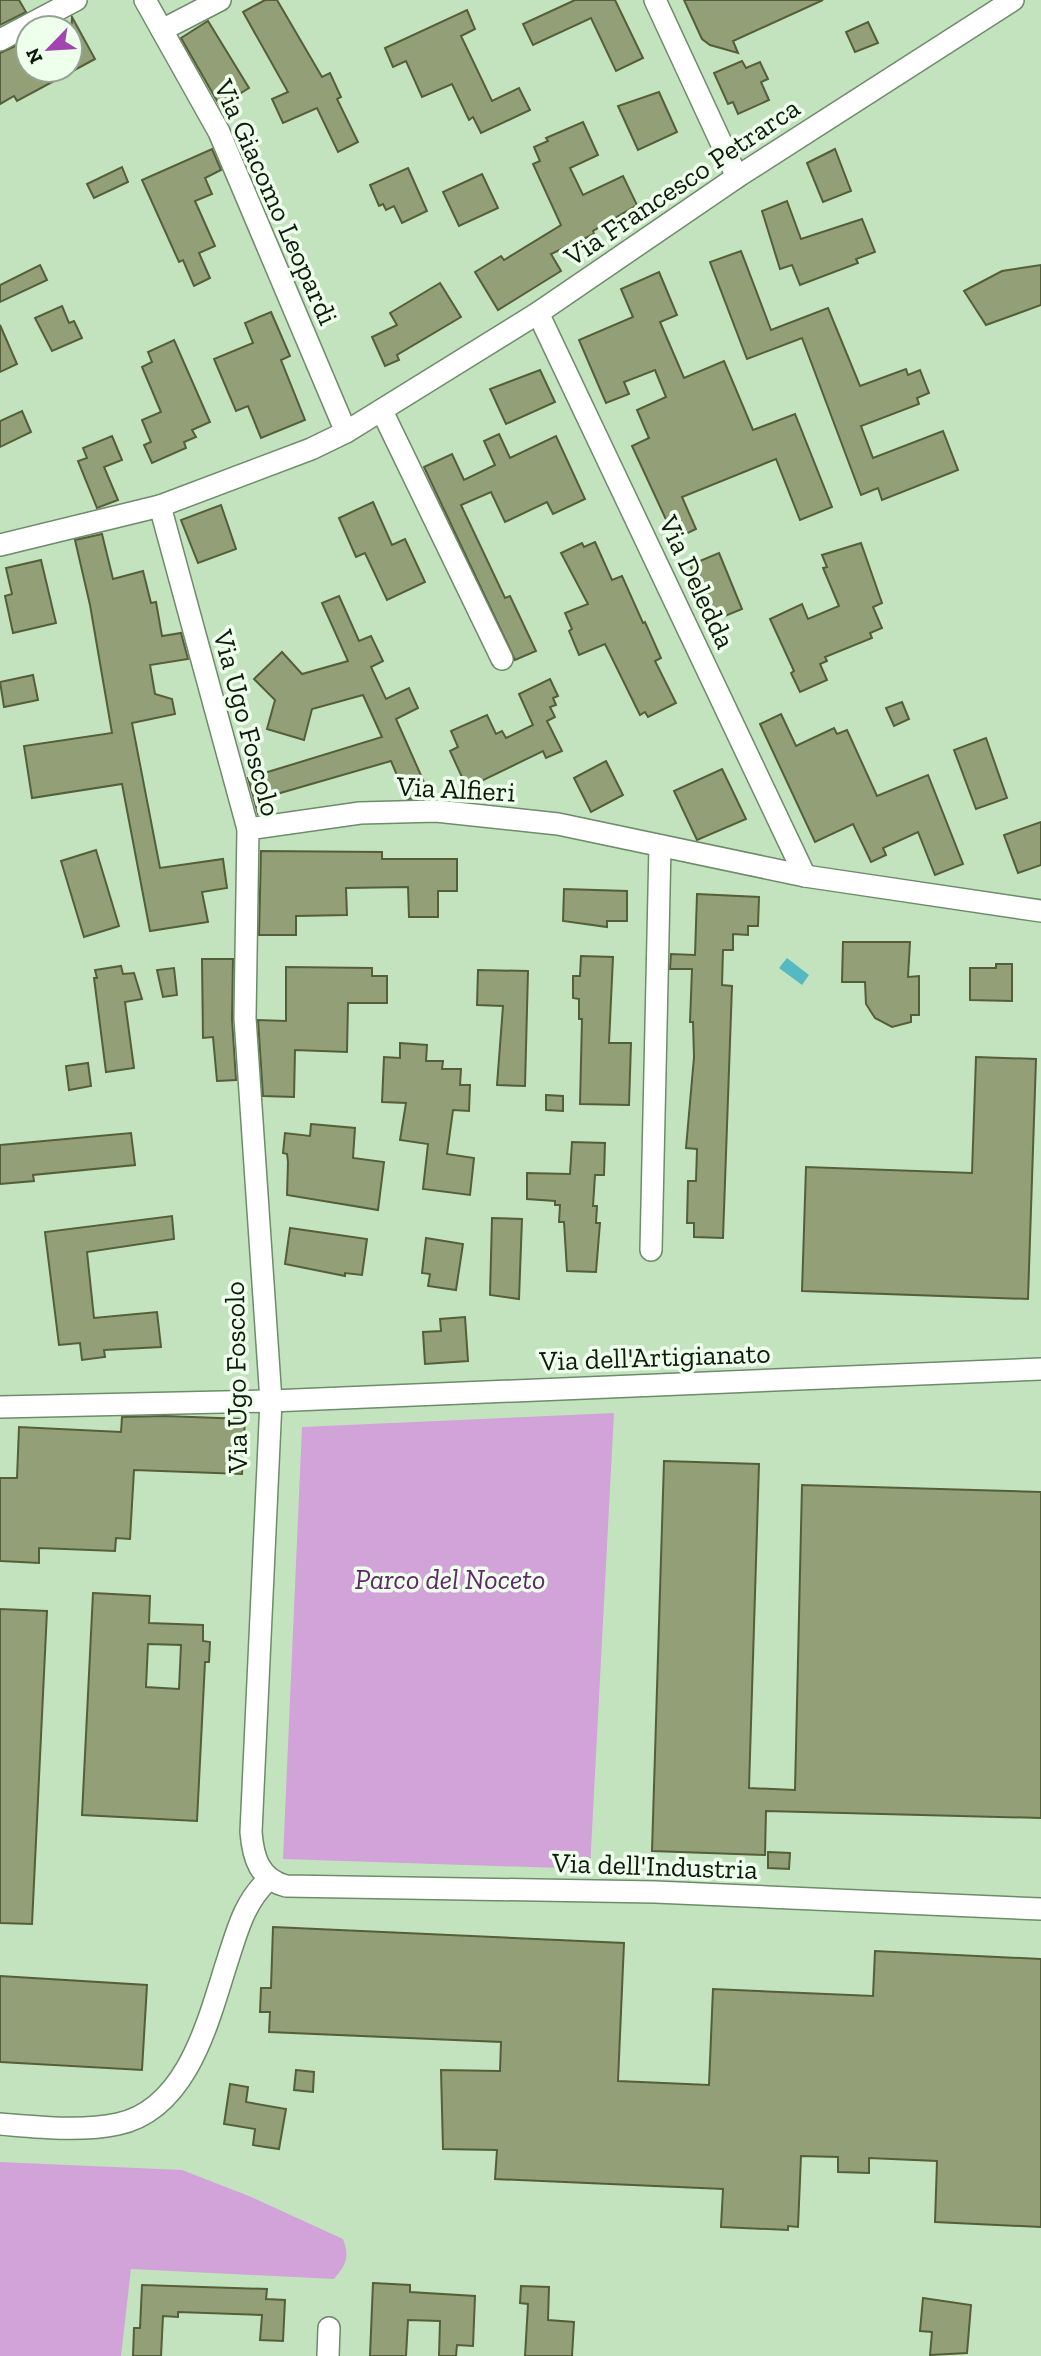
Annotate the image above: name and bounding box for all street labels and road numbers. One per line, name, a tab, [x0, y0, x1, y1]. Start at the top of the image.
street label: Via Giacomo Leopardi	[207, 73, 345, 330]
street label: Via Francesco Petrarca	[557, 91, 806, 274]
street label: Via Deledda	[651, 509, 742, 654]
street label: Via Ugo Foscolo	[206, 625, 288, 820]
street label: Via Alfieri	[395, 769, 516, 809]
street label: Via Ugo Foscolo	[218, 1281, 254, 1474]
street label: Via dell'Artigianato	[538, 1336, 771, 1378]
street label: Via dell'Industria	[551, 1846, 759, 1886]

